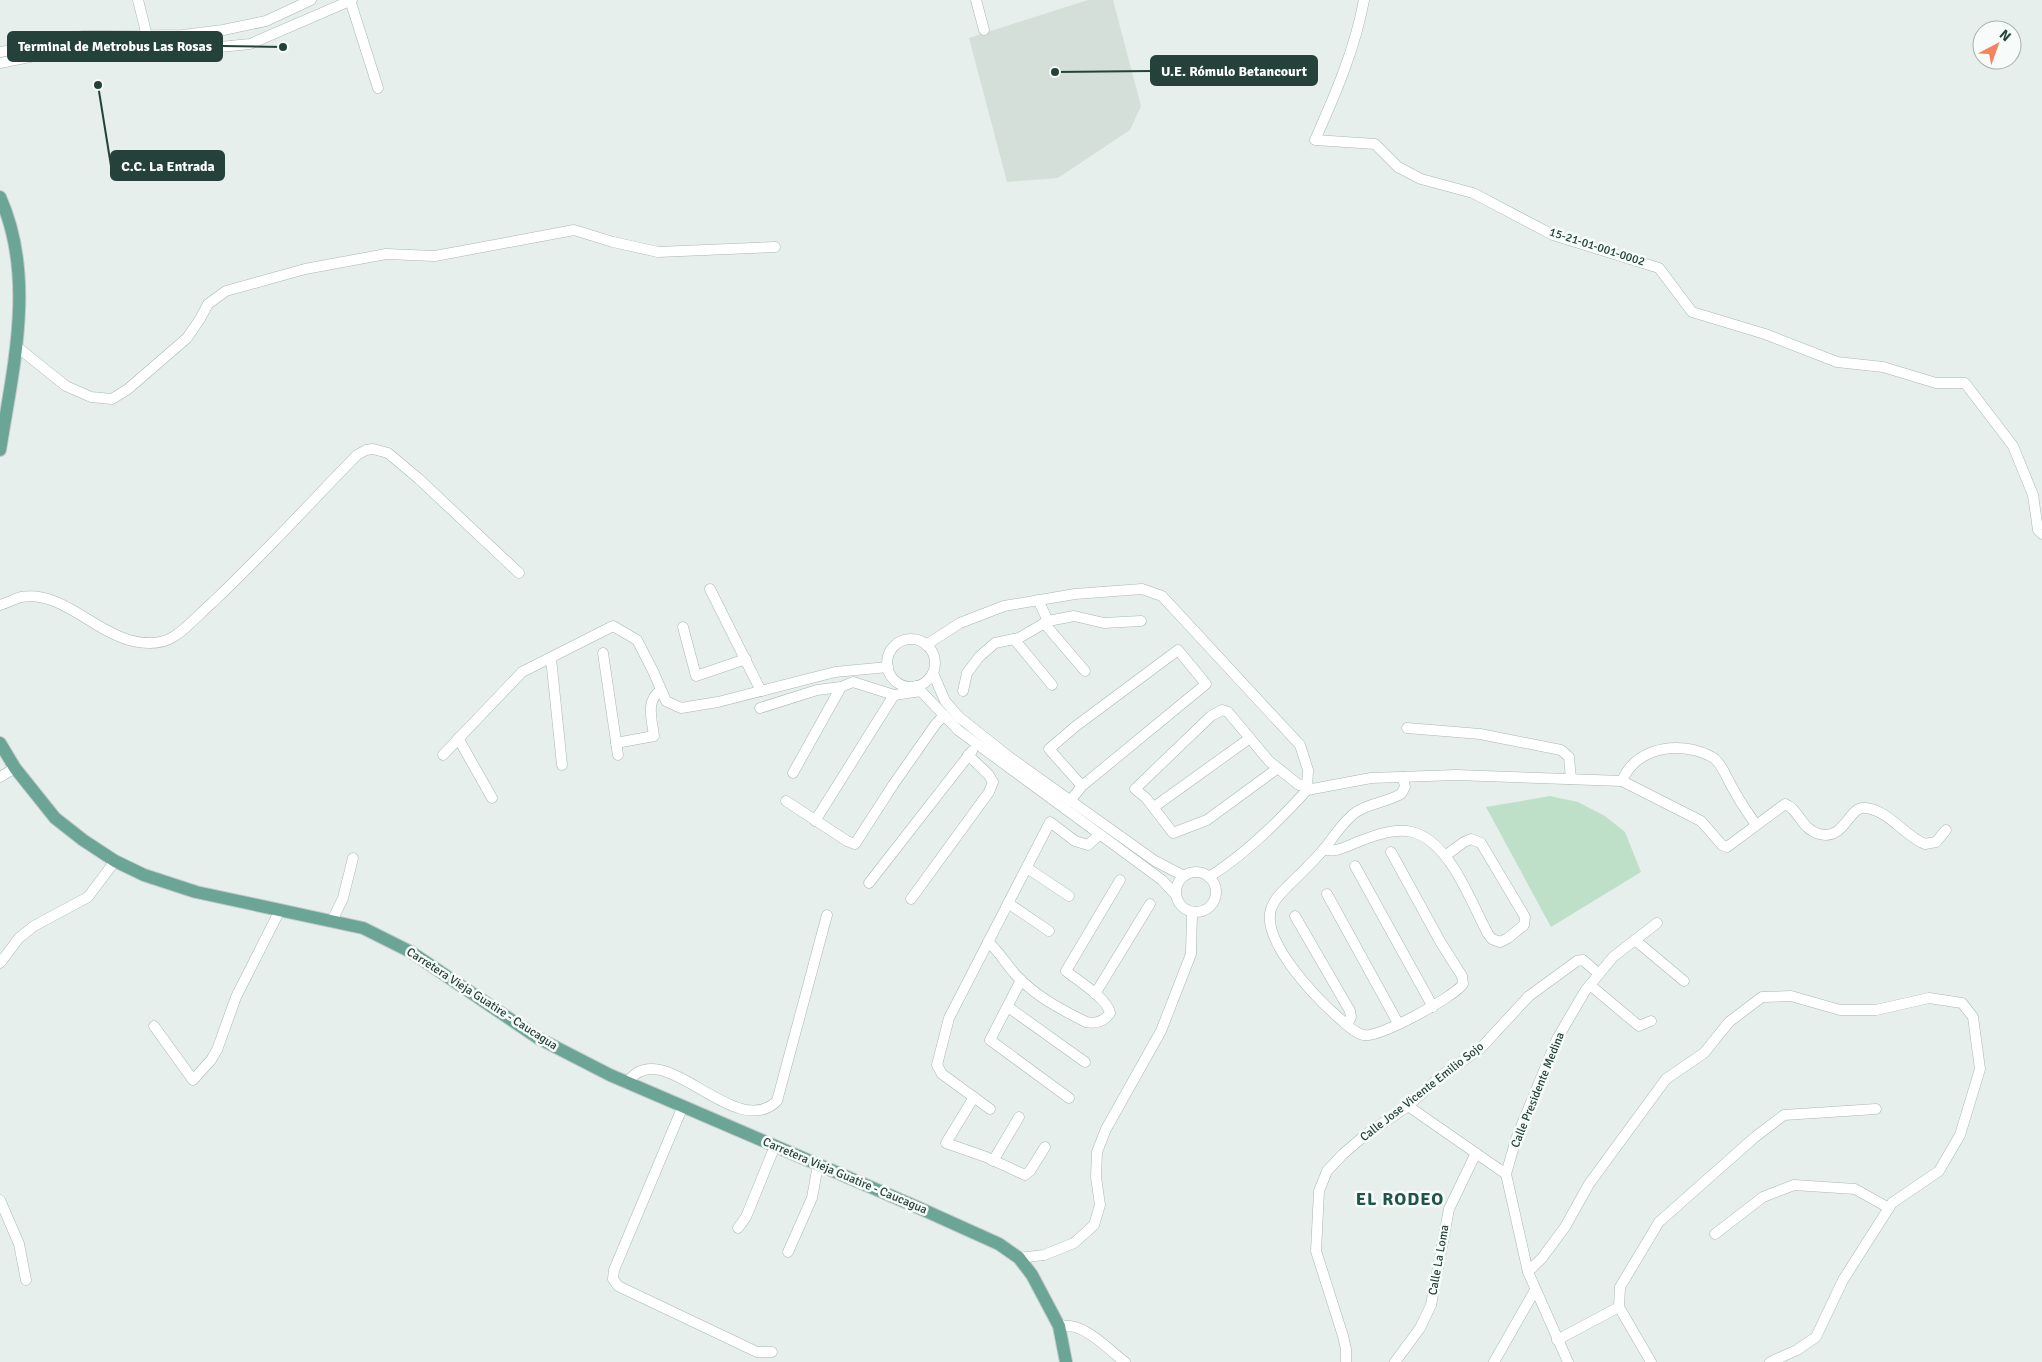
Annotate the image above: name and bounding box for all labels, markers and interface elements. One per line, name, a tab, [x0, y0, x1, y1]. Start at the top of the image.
north arrow	[1972, 20, 2022, 70]
text: N	[1996, 26, 2014, 45]
callout: Terminal de Metrobus Las Rosas	[8, 32, 222, 61]
text: Terminal de Metrobus Las Rosas	[18, 38, 212, 55]
callout: U.E. Rómulo Betancourt	[1151, 56, 1317, 85]
text: U.E. Rómulo Betancourt	[1161, 63, 1308, 80]
callout: C.C. La Entrada	[111, 151, 224, 180]
text: C.C. La Entrada	[121, 158, 215, 175]
street label: 15-21-01-001-0002	[1547, 224, 1647, 270]
street label: Carretera Vieja Guatire - Caucagua	[404, 944, 560, 1054]
street label: Calle Presidente Medina	[1508, 1030, 1568, 1150]
street label: Calle Jose Vicente Emilio Sojo	[1357, 1039, 1487, 1145]
street label: Carretera Vieja Guatire - Caucagua	[761, 1134, 929, 1218]
district label: EL RODEO	[1356, 1188, 1444, 1210]
street label: Calle La Loma	[1425, 1224, 1453, 1296]

